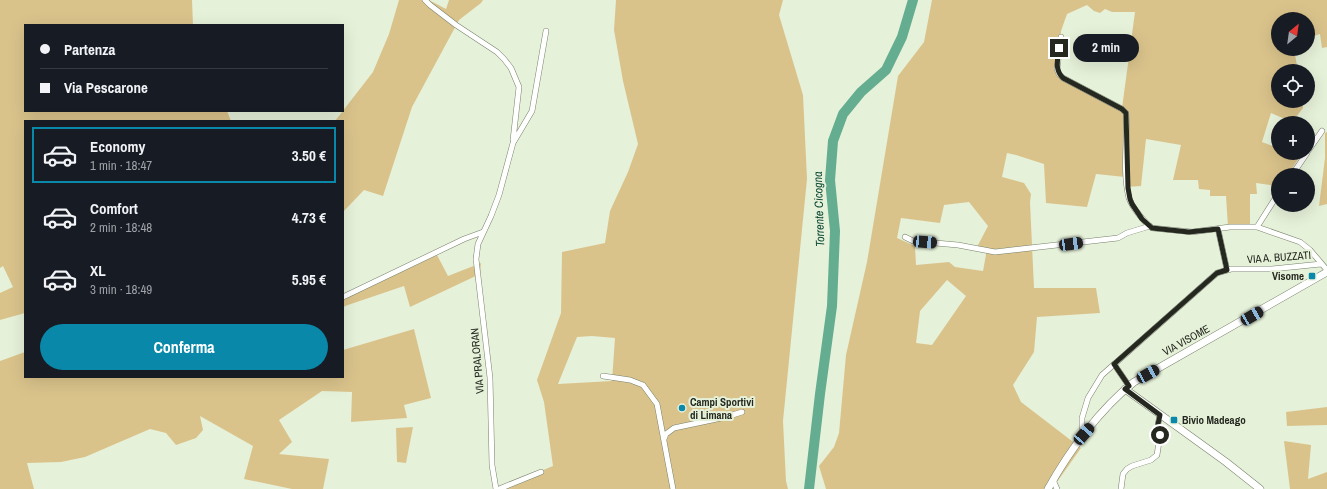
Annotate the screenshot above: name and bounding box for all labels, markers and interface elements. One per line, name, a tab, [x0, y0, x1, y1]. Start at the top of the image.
north arrow	[1271, 12, 1315, 56]
map controls	[1271, 12, 1315, 212]
callout: 2 min	[1073, 34, 1139, 62]
text: Partenza	[64, 39, 115, 60]
route end	[1050, 39, 1068, 57]
text: 2 min	[1092, 39, 1120, 56]
button: locate	[1271, 64, 1315, 108]
text: Via Pescarone	[64, 77, 148, 98]
button: +	[1271, 116, 1315, 160]
text: Economy	[90, 136, 145, 157]
icon: car	[42, 137, 78, 173]
text: 3.50 €	[292, 145, 326, 166]
text: 1 min · 18:47	[90, 157, 152, 174]
button: −	[1271, 168, 1315, 212]
water label: Torrente Cicogna	[810, 171, 828, 247]
text: Comfort	[90, 198, 138, 219]
icon: car	[42, 199, 78, 235]
text: 4.73 €	[292, 207, 326, 228]
text: 2 min · 18:48	[90, 219, 152, 236]
car	[913, 235, 937, 249]
car	[1058, 236, 1084, 252]
street label: VIA A. BUZZATI	[1247, 248, 1311, 266]
text: XL	[90, 260, 106, 281]
icon: car	[42, 261, 78, 297]
text: 5.95 €	[292, 269, 326, 290]
place label: Visome	[1272, 269, 1304, 283]
marker: Visome	[1307, 271, 1317, 281]
text: 3 min · 18:49	[90, 281, 152, 298]
car	[1239, 305, 1265, 327]
street label: VIA VISOME	[1160, 321, 1212, 359]
button: Conferma	[40, 324, 328, 370]
street label: VIA PRALORAN	[467, 327, 487, 395]
car	[1135, 363, 1161, 385]
place label: Campi Sportivi di Limana	[690, 395, 754, 422]
marker: Campi Sportivi di Limana	[677, 403, 687, 413]
place label: Bivio Madeago	[1182, 413, 1246, 427]
marker: Bivio Madeago	[1169, 415, 1179, 425]
car	[1072, 421, 1096, 447]
route start	[1151, 426, 1169, 444]

